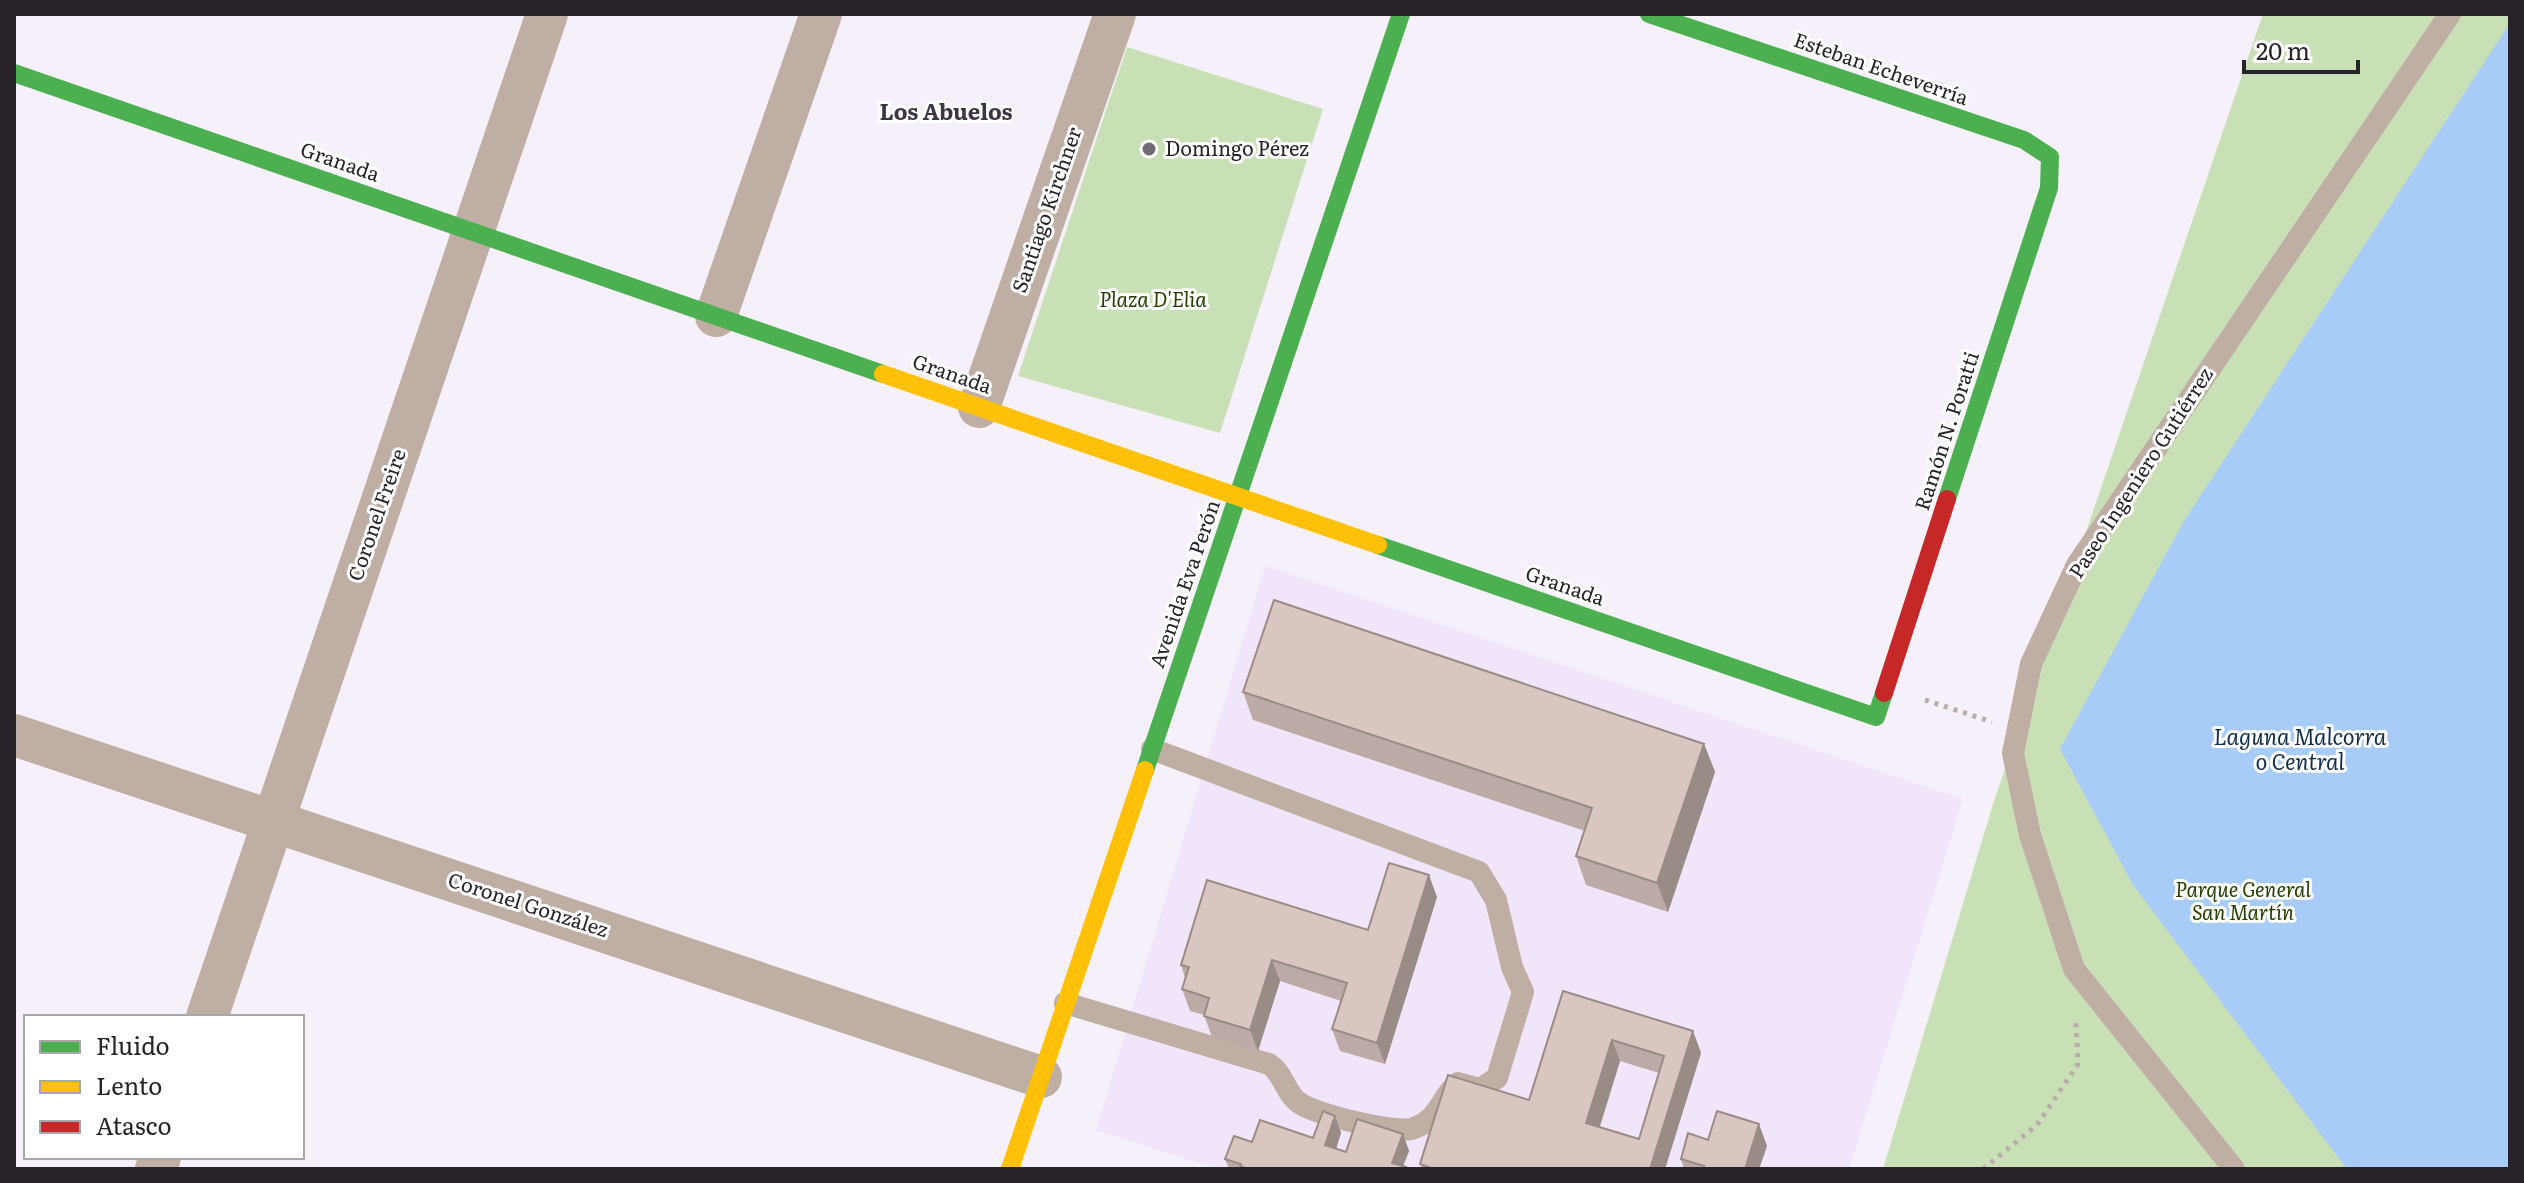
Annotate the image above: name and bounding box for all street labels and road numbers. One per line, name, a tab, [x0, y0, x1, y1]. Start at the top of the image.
street label: Esteban Echeverría	[1790, 23, 1973, 111]
street label: Santiago Kirchner	[1003, 122, 1088, 296]
street label: Granada	[297, 133, 384, 188]
street label: Granada	[909, 345, 996, 400]
street label: Ramón N. Poratti	[1905, 347, 1985, 514]
street label: Paseo Ingeniero Gutiérrez	[2060, 360, 2219, 583]
street label: Coronel Freire	[338, 444, 412, 584]
street label: Avenida Eva Perón	[1140, 495, 1226, 672]
street label: Granada	[1522, 557, 1609, 612]
street label: Coronel González	[445, 863, 613, 943]

